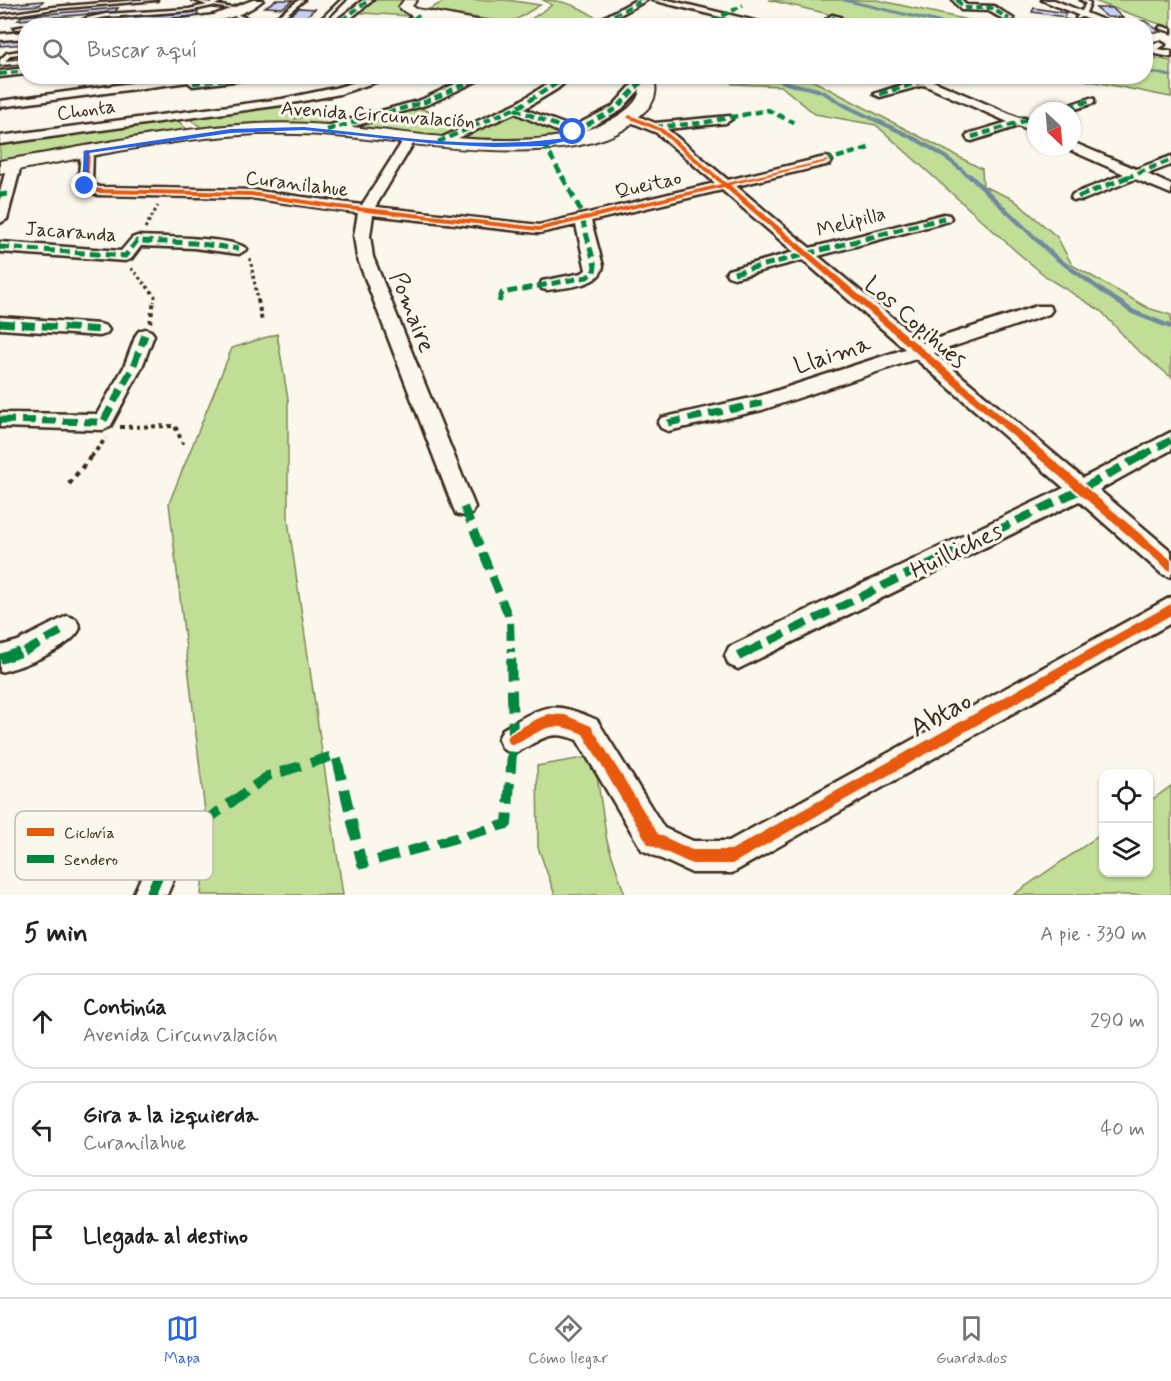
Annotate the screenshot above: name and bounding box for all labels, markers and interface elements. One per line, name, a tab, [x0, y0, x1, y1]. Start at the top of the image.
search box	[18, 18, 1153, 84]
icon: search	[39, 35, 72, 68]
text: Buscar aquí	[87, 37, 198, 65]
street label: Chonta	[55, 93, 117, 128]
street label: Avenida Circunvalación	[280, 95, 476, 136]
north arrow	[1027, 102, 1081, 156]
route start	[559, 118, 585, 144]
street label: Curanilahue	[244, 165, 350, 204]
street label: Queitao	[612, 165, 684, 206]
route end	[71, 172, 97, 198]
street label: Melipilla	[814, 200, 889, 245]
street label: Jacaranda	[24, 216, 118, 249]
street label: Pomaire	[382, 268, 442, 357]
street label: Los Copihues	[857, 270, 973, 376]
street label: Llaima	[790, 328, 875, 382]
street label: Huilliches	[906, 516, 1008, 587]
street label: Abtao	[904, 683, 979, 747]
map controls	[1099, 769, 1153, 877]
button: locate	[1099, 769, 1153, 823]
legend	[15, 811, 213, 880]
text: Ciclovía	[64, 823, 115, 844]
button: layers	[1099, 823, 1153, 877]
text: Sendero	[64, 850, 118, 871]
text: 5 min	[24, 917, 88, 951]
text: A pie · 330 m	[1040, 921, 1147, 948]
text: Continúa	[83, 994, 167, 1022]
icon: ahead	[26, 1005, 59, 1038]
text: 290 m	[1090, 1008, 1145, 1035]
text: Avenida Circunvalación	[83, 1022, 278, 1049]
text: Gira a la izquierda	[83, 1102, 258, 1130]
icon: left	[26, 1113, 59, 1146]
text: 40 m	[1101, 1116, 1145, 1143]
text: Curanilahue	[83, 1130, 187, 1157]
icon: arrive	[26, 1221, 59, 1254]
text: Llegada al destino	[83, 1223, 248, 1251]
tab: Mapa	[164, 1312, 200, 1369]
tab: Cómo llegar	[528, 1312, 608, 1369]
tab: Guardados	[936, 1312, 1007, 1369]

